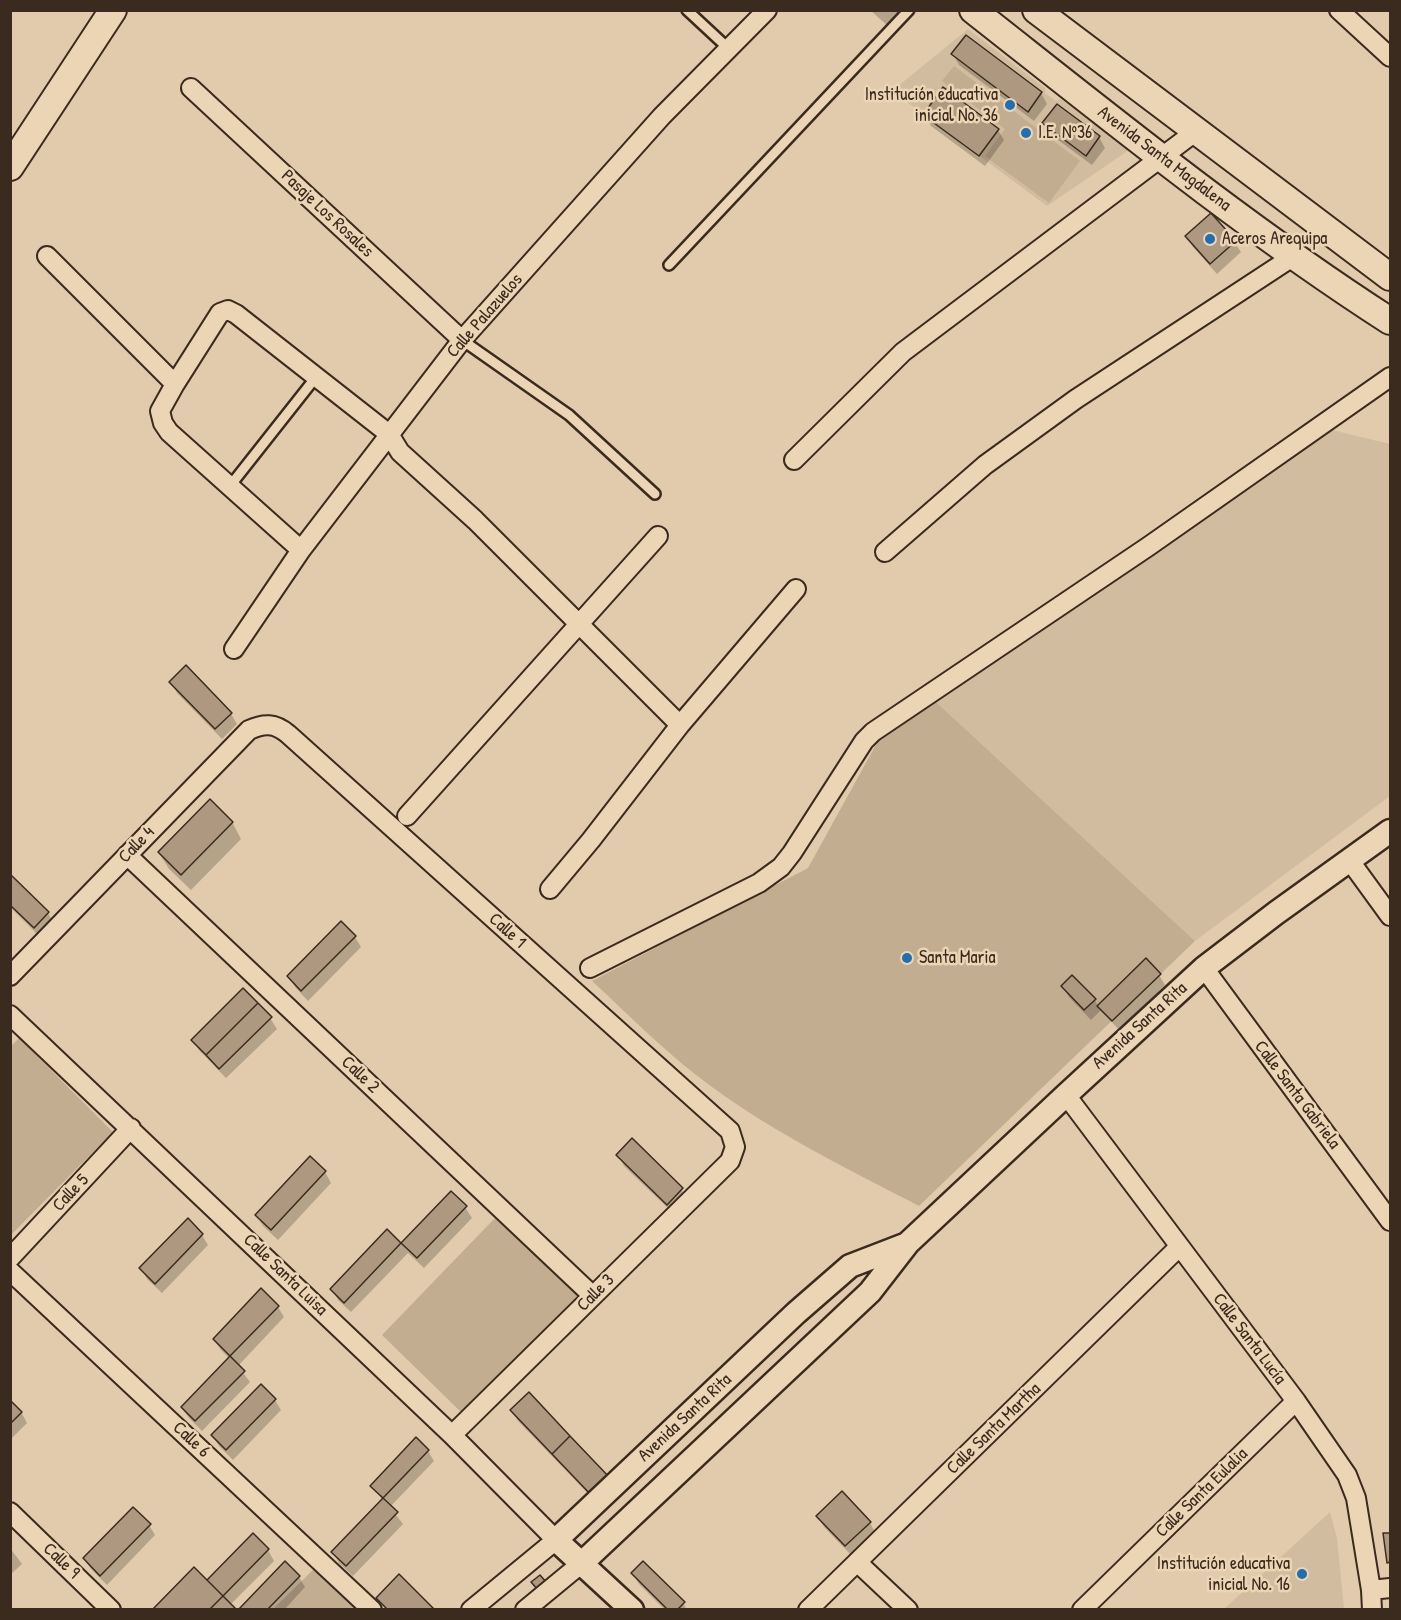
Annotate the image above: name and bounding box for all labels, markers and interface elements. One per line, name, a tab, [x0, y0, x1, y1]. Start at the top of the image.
place label: Institución educativa inicial No. 36	[865, 84, 998, 127]
marker: Institución educativa inicial No. 36	[1003, 98, 1017, 112]
street label: Avenida Santa Magdalena	[1093, 102, 1235, 216]
place label: I.E. Nº36	[1038, 122, 1092, 144]
marker: I.E. Nº36	[1019, 126, 1033, 140]
street label: Pasaje Los Rosales	[276, 166, 378, 262]
place label: Aceros Arequipa	[1222, 228, 1327, 250]
marker: Aceros Arequipa	[1203, 232, 1217, 246]
street label: Calle Palazuelos	[443, 269, 527, 363]
street label: Calle 4	[114, 822, 160, 868]
street label: Calle 1	[484, 909, 530, 953]
place label: Santa Maria	[919, 947, 996, 969]
marker: Santa Maria	[900, 951, 914, 965]
street label: Avenida Santa Rita	[1088, 978, 1192, 1074]
street label: Calle Santa Gabriela	[1249, 1037, 1345, 1153]
street label: Calle 2	[336, 1052, 384, 1098]
street label: Calle 5	[48, 1170, 94, 1216]
street label: Calle Santa Luisa	[238, 1229, 332, 1321]
street label: Calle 3	[573, 1270, 619, 1316]
street label: Calle Santa Lucía	[1208, 1289, 1290, 1389]
street label: Avenida Santa Rita	[634, 1369, 736, 1467]
street label: Calle Santa Martha	[943, 1379, 1045, 1479]
street label: Calle 6	[168, 1417, 214, 1463]
street label: Calle Santa Eulalia	[1151, 1444, 1253, 1542]
street label: Calle 9	[38, 1538, 84, 1584]
place label: Institución educativa inicial No. 16	[1157, 1553, 1290, 1596]
marker: Institución educativa inicial No. 16	[1295, 1567, 1309, 1581]

